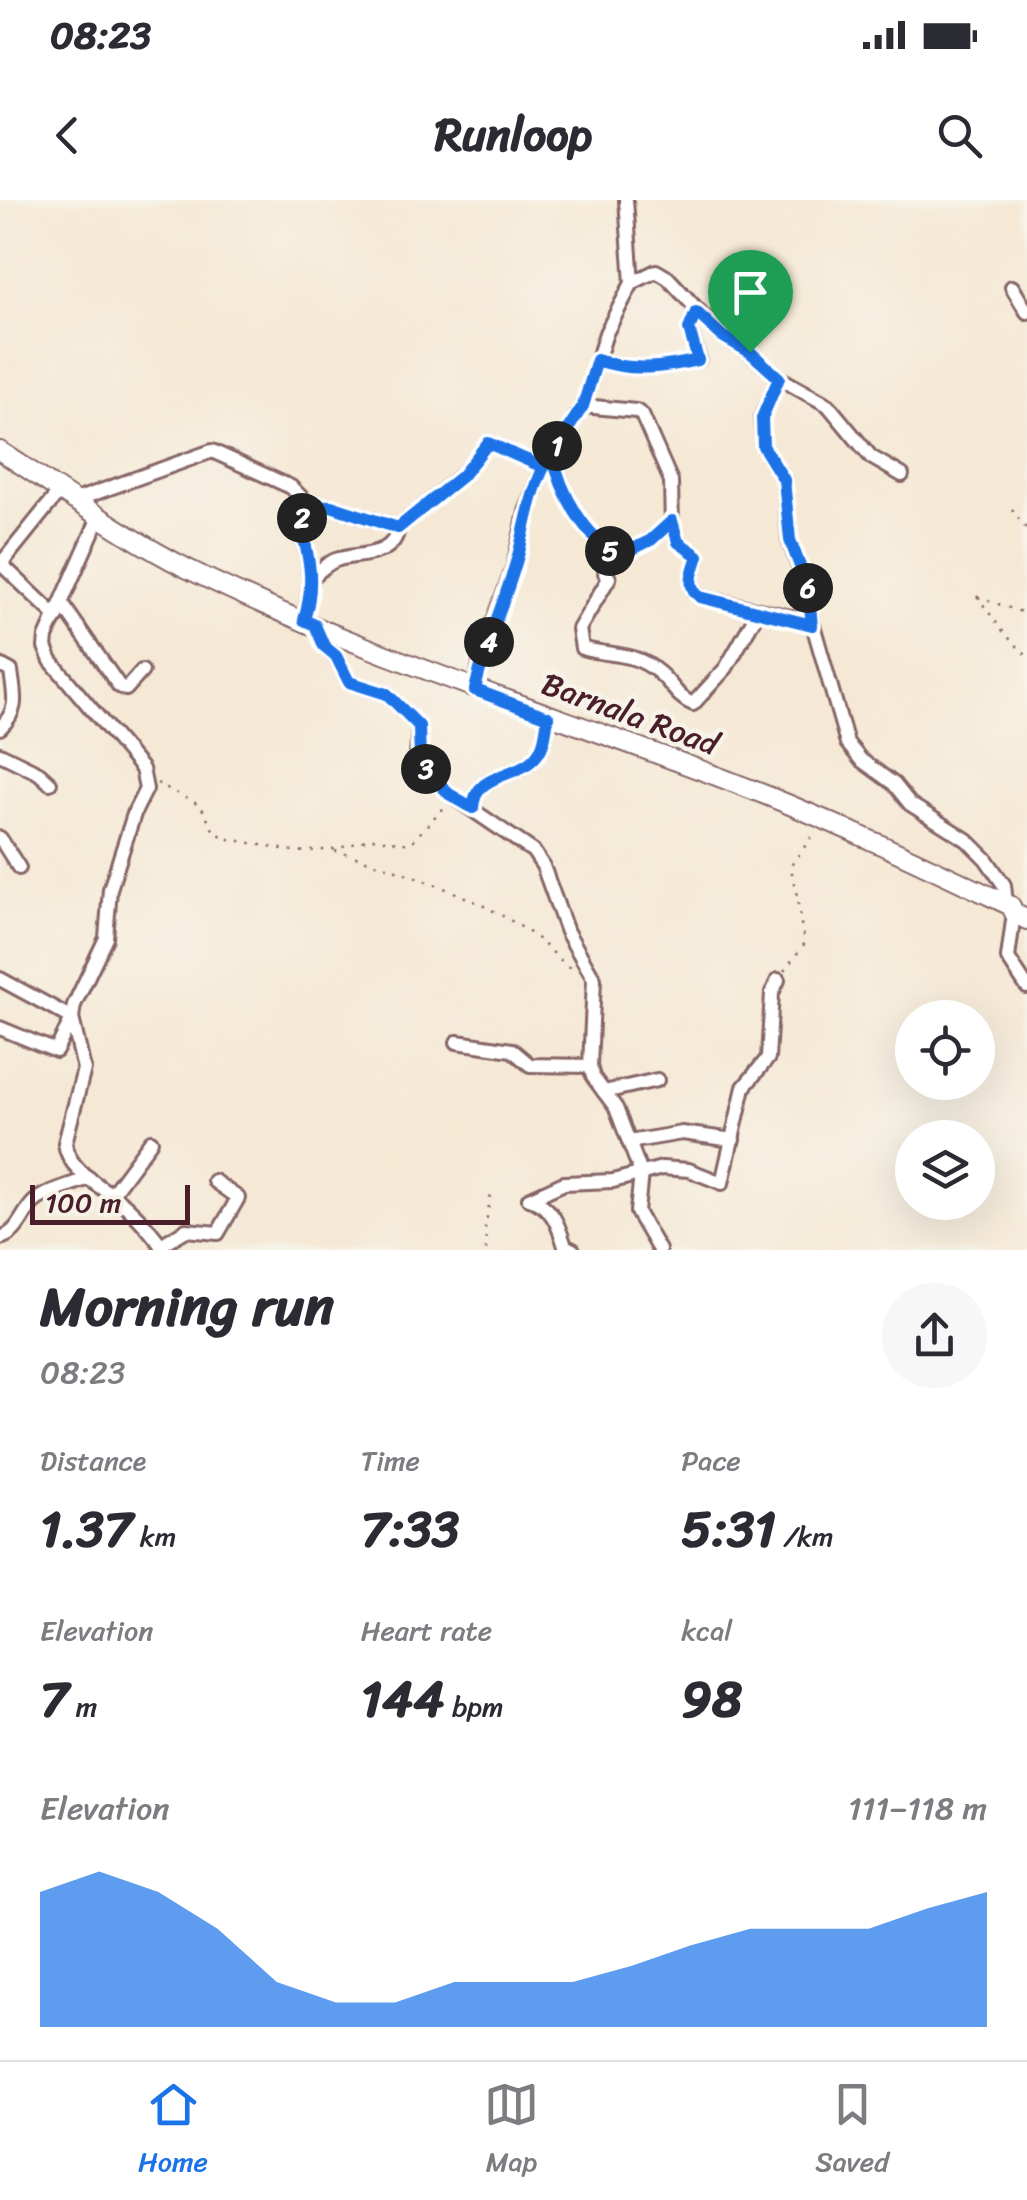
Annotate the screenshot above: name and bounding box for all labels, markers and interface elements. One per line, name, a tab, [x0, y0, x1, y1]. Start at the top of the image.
text: 08:23	[50, 2, 151, 69]
text: Runloop	[435, 95, 592, 175]
icon: back	[40, 108, 95, 163]
icon: search	[932, 108, 987, 163]
pin	[708, 250, 793, 353]
icon: arrive	[723, 265, 778, 320]
pin: 1	[532, 421, 582, 471]
text: 1	[551, 421, 563, 470]
pin: 2	[277, 493, 327, 543]
text: 2	[294, 493, 310, 542]
pin: 5	[585, 526, 635, 576]
text: 5	[601, 526, 619, 575]
pin: 6	[783, 563, 833, 613]
text: 6	[800, 563, 816, 612]
pin: 4	[464, 617, 514, 667]
text: 4	[480, 617, 498, 666]
street label: Barnala Road	[533, 656, 729, 773]
pin: 3	[401, 744, 451, 794]
text: 3	[418, 744, 434, 793]
map controls	[895, 1000, 995, 1220]
button: locate	[895, 1000, 995, 1100]
button: layers	[895, 1120, 995, 1220]
text: 100 m	[45, 1178, 121, 1227]
scale bar	[30, 1180, 190, 1224]
text: Morning run	[40, 1258, 334, 1355]
button: share	[882, 1283, 987, 1388]
text: 08:23	[40, 1344, 125, 1401]
text: Distance	[40, 1436, 146, 1485]
text: Time	[361, 1436, 420, 1485]
text: Pace	[681, 1436, 741, 1485]
text: 1.37	[40, 1485, 133, 1574]
text: 7:33	[361, 1485, 459, 1574]
text: 5:31	[681, 1485, 776, 1574]
text: km	[133, 1512, 176, 1561]
text: /km	[776, 1512, 833, 1561]
text: Elevation	[40, 1606, 153, 1655]
text: Heart rate	[361, 1606, 492, 1655]
text: kcal	[681, 1606, 732, 1655]
text: 7	[40, 1655, 69, 1744]
text: 144	[361, 1655, 445, 1744]
text: 98	[681, 1655, 742, 1744]
text: m	[69, 1682, 97, 1731]
text: bpm	[445, 1682, 504, 1731]
text: Elevation	[40, 1780, 170, 1837]
text: 111–118 m	[848, 1780, 987, 1837]
tab: Home	[138, 2077, 208, 2186]
tab: Map	[484, 2077, 539, 2186]
tab: Saved	[815, 2077, 889, 2186]

